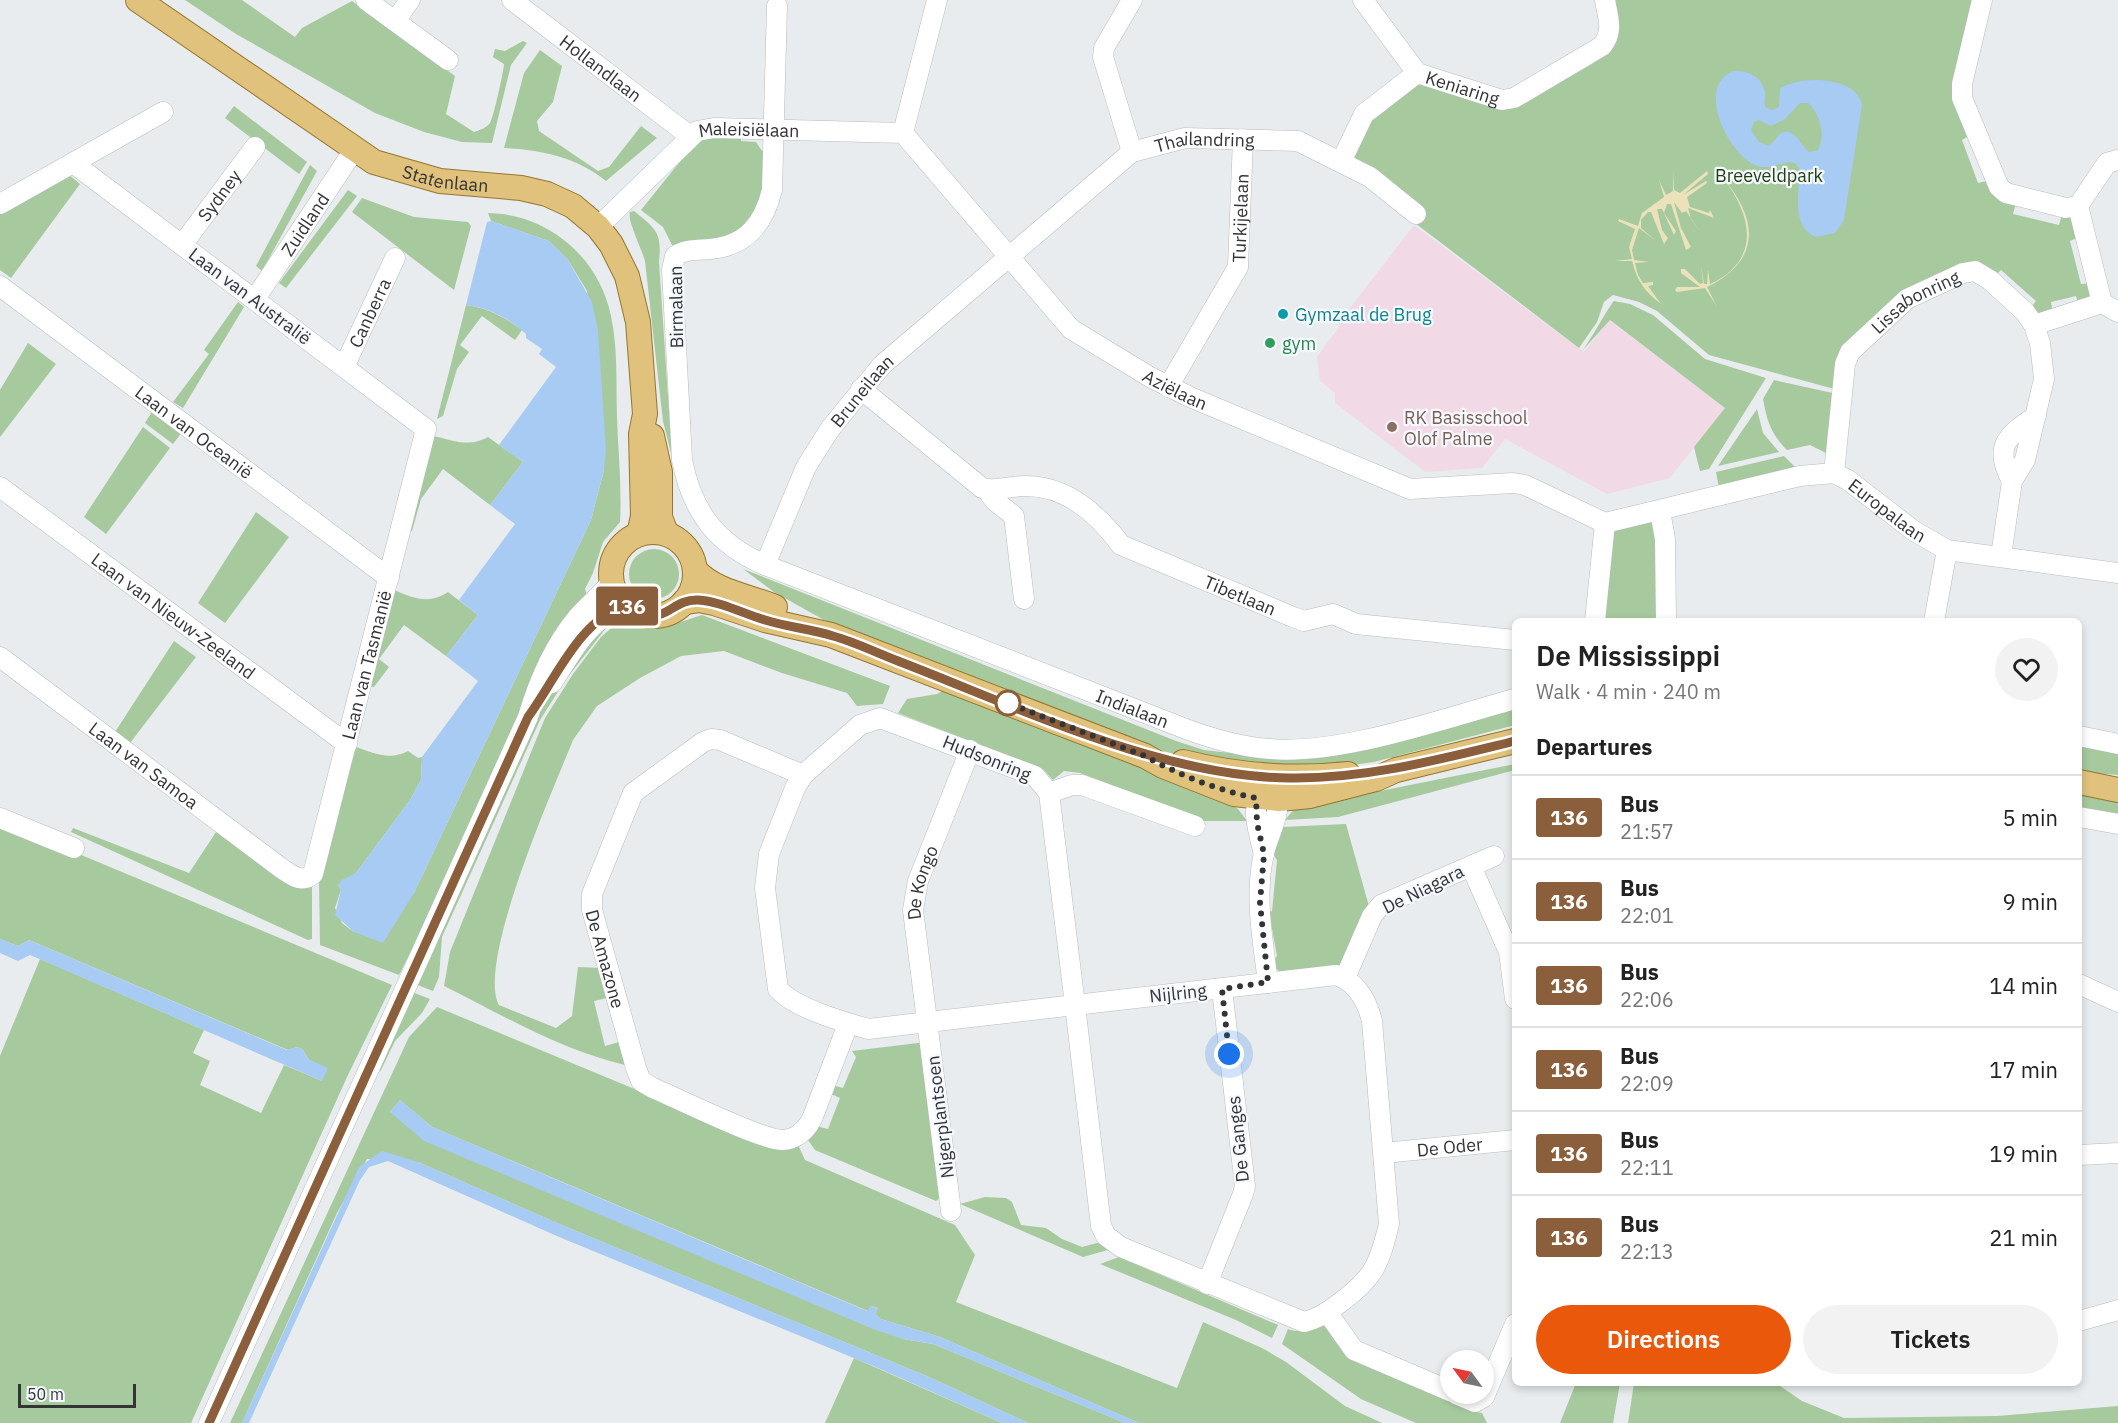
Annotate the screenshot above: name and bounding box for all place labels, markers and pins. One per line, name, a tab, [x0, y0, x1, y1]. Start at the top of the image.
place label: Gymzaal de Brug	[1295, 303, 1432, 326]
marker: Gymzaal de Brug	[1276, 307, 1290, 321]
place label: gym	[1282, 332, 1316, 355]
marker: gym	[1263, 336, 1277, 350]
place label: RK Basisschool Olof Palme	[1404, 406, 1528, 450]
marker: RK Basisschool Olof Palme	[1385, 420, 1399, 434]
unlabelled marker	[995, 690, 1021, 716]

